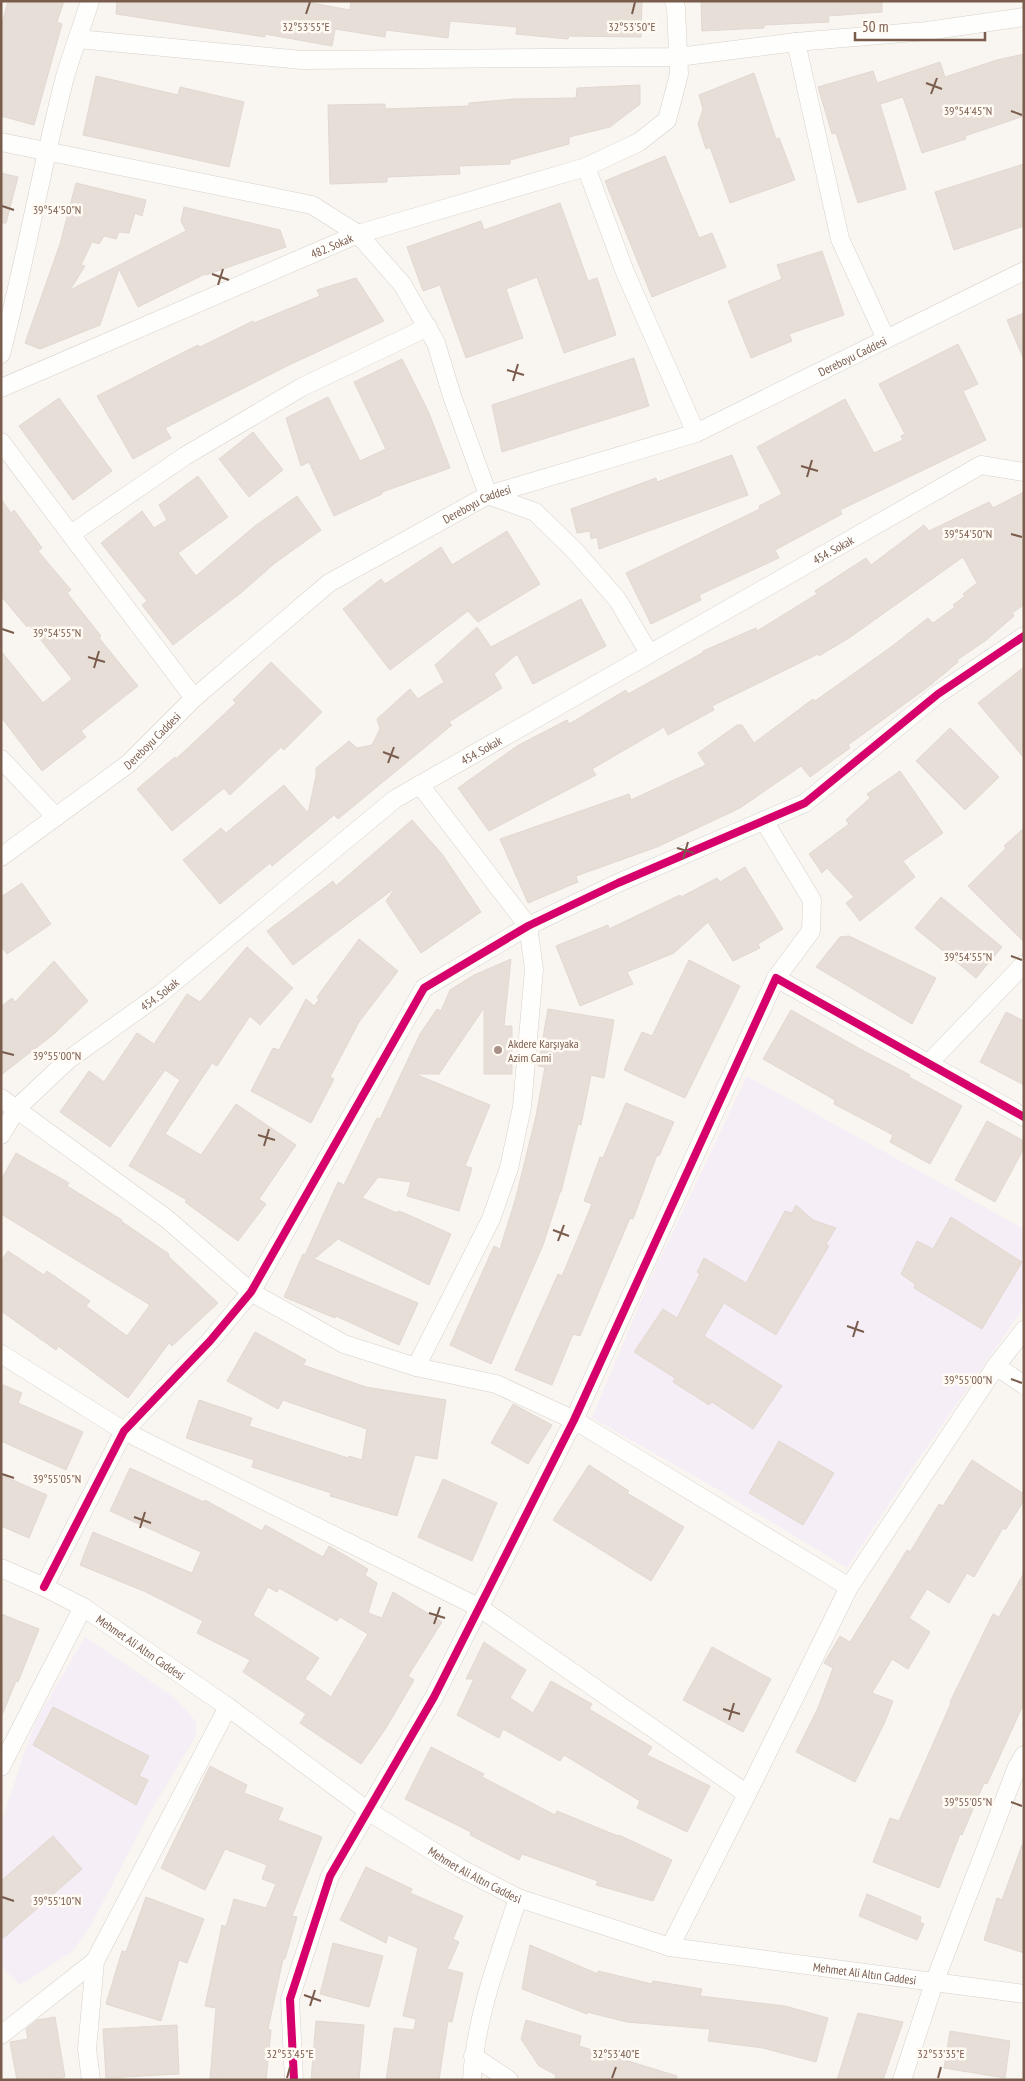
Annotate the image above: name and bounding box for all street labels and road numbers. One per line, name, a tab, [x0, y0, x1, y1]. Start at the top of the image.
street label: 482. Sokak	[308, 230, 355, 261]
street label: Dereboyu Caddesi	[815, 333, 889, 379]
street label: Dereboyu Caddesi	[440, 481, 513, 526]
street label: 454. Sokak	[810, 532, 856, 567]
street label: Dereboyu Caddesi	[121, 709, 183, 772]
street label: 454. Sokak	[458, 732, 504, 768]
street label: 454. Sokak	[137, 974, 182, 1013]
street label: Mehmet Ali Altın Caddesi	[94, 1611, 188, 1683]
street label: Mehmet Ali Altın Caddesi	[426, 1843, 523, 1906]
street label: Mehmet Ali Altın Caddesi	[812, 1959, 917, 1987]

